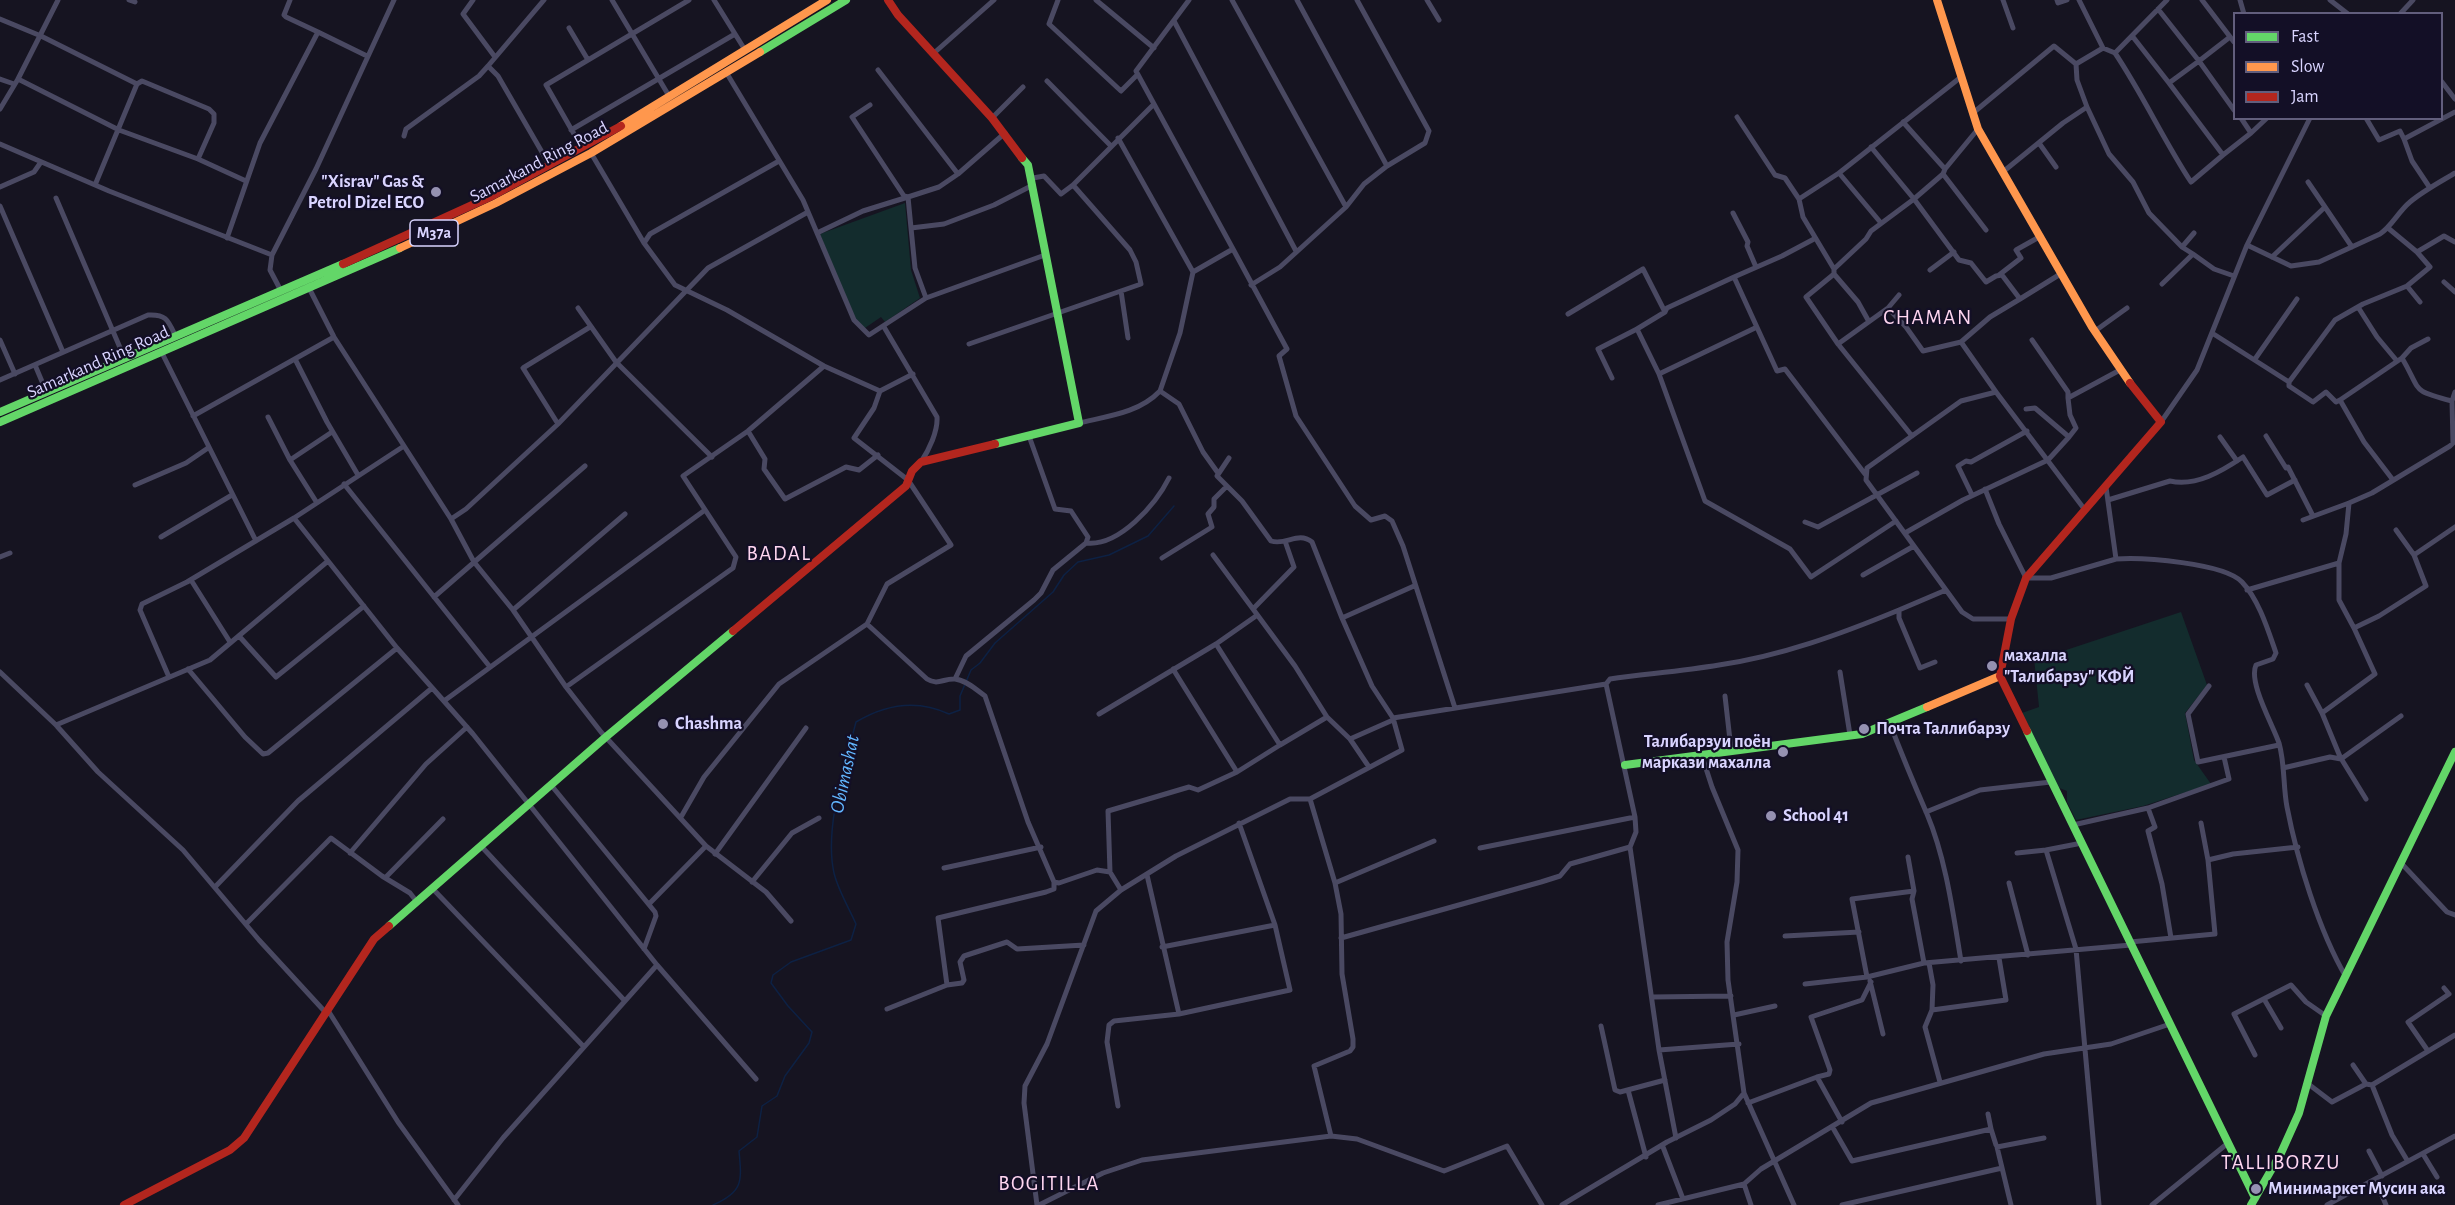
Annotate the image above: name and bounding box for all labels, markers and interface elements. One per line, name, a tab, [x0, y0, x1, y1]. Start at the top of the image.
legend	[2233, 12, 2443, 120]
text: Fast	[2291, 28, 2319, 46]
text: Slow	[2291, 58, 2324, 76]
text: Jam	[2291, 88, 2319, 106]
street label: Samarkand Ring Road	[466, 116, 612, 208]
place label: "Xisrav" Gas & Petrol Dizel ECO	[308, 171, 424, 213]
marker: "Xisrav" Gas & Petrol Dizel ECO	[429, 185, 443, 199]
road number: M37a	[410, 220, 458, 246]
district label: CHAMAN	[1883, 305, 1973, 331]
street label: Samarkand Ring Road	[24, 321, 172, 403]
district label: BADAL	[746, 541, 812, 567]
place label: махалла "Талибарзу" КФЙ	[2004, 645, 2135, 688]
marker: махалла "Талибарзу" КФЙ	[1985, 659, 1999, 673]
place label: Chashma	[675, 713, 742, 735]
marker: Chashma	[656, 717, 670, 731]
place label: Почта Таллибарзу	[1876, 718, 2010, 740]
marker: Почта Таллибарзу	[1857, 722, 1871, 736]
place label: Талибарзуи поён маркази махалла	[1642, 731, 1771, 774]
water label: Obimashat	[825, 733, 865, 815]
marker: Талибарзуи поён маркази махалла	[1776, 745, 1790, 759]
place label: School 41	[1783, 805, 1849, 827]
marker: School 41	[1764, 809, 1778, 823]
district label: TALLIBORZU	[2221, 1150, 2341, 1176]
district label: BOGITILLA	[998, 1171, 1100, 1197]
place label: Минимаркет Мусин ака	[2268, 1178, 2446, 1200]
marker: Минимаркет Мусин ака	[2249, 1182, 2263, 1196]

